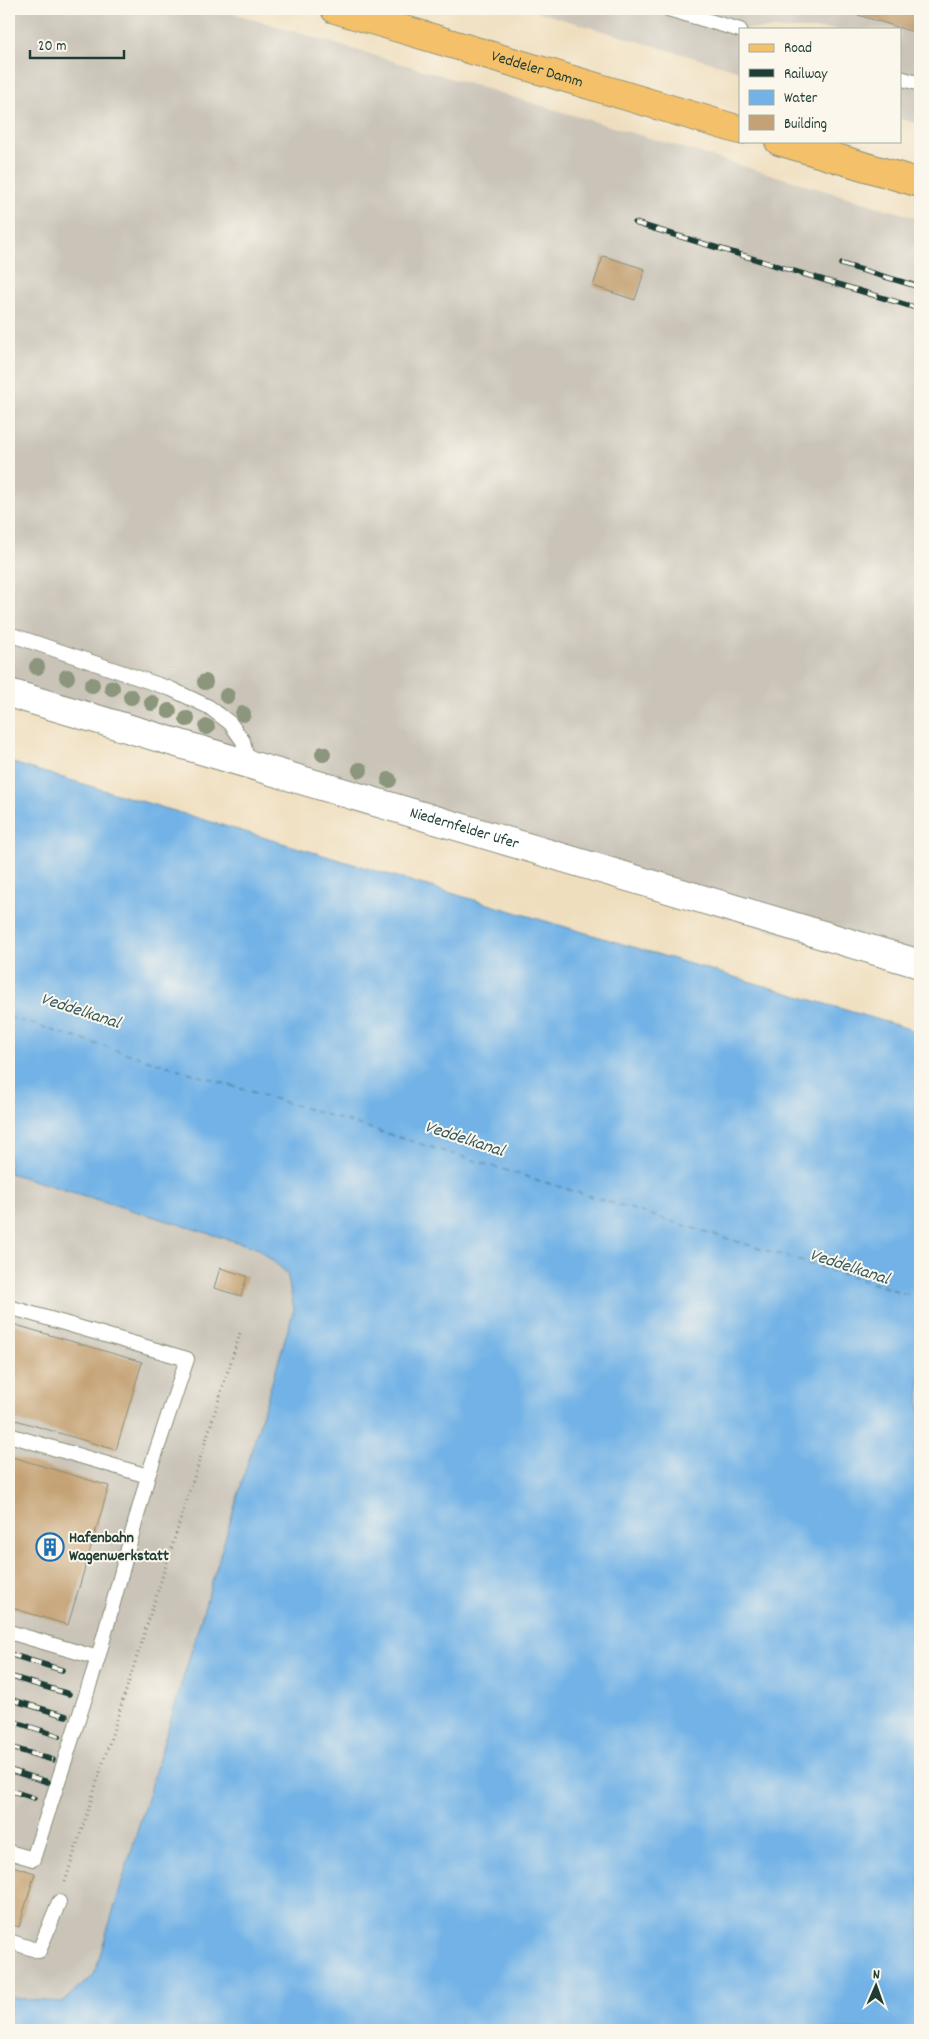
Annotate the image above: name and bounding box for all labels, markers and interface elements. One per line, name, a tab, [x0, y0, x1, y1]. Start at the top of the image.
scale bar	[30, 28, 124, 60]
legend	[739, 28, 902, 142]
text: 20 m	[38, 36, 66, 58]
text: Road	[784, 38, 812, 60]
street label: Veddeler Damm	[488, 45, 586, 94]
text: Railway	[784, 64, 828, 86]
text: Water	[784, 88, 818, 110]
text: Building	[784, 114, 827, 136]
street label: Niedernfelder Ufer	[407, 801, 522, 856]
water label: Veddelkanal	[37, 987, 125, 1037]
water label: Veddelkanal	[421, 1115, 509, 1165]
water label: Veddelkanal	[806, 1243, 894, 1293]
place label: Hafenbahn Wagenwerkstatt	[69, 1527, 169, 1568]
building icon: Hafenbahn Wagenwerkstatt	[35, 1532, 65, 1562]
north arrow	[852, 1962, 902, 2012]
text: N	[873, 1965, 880, 1985]

